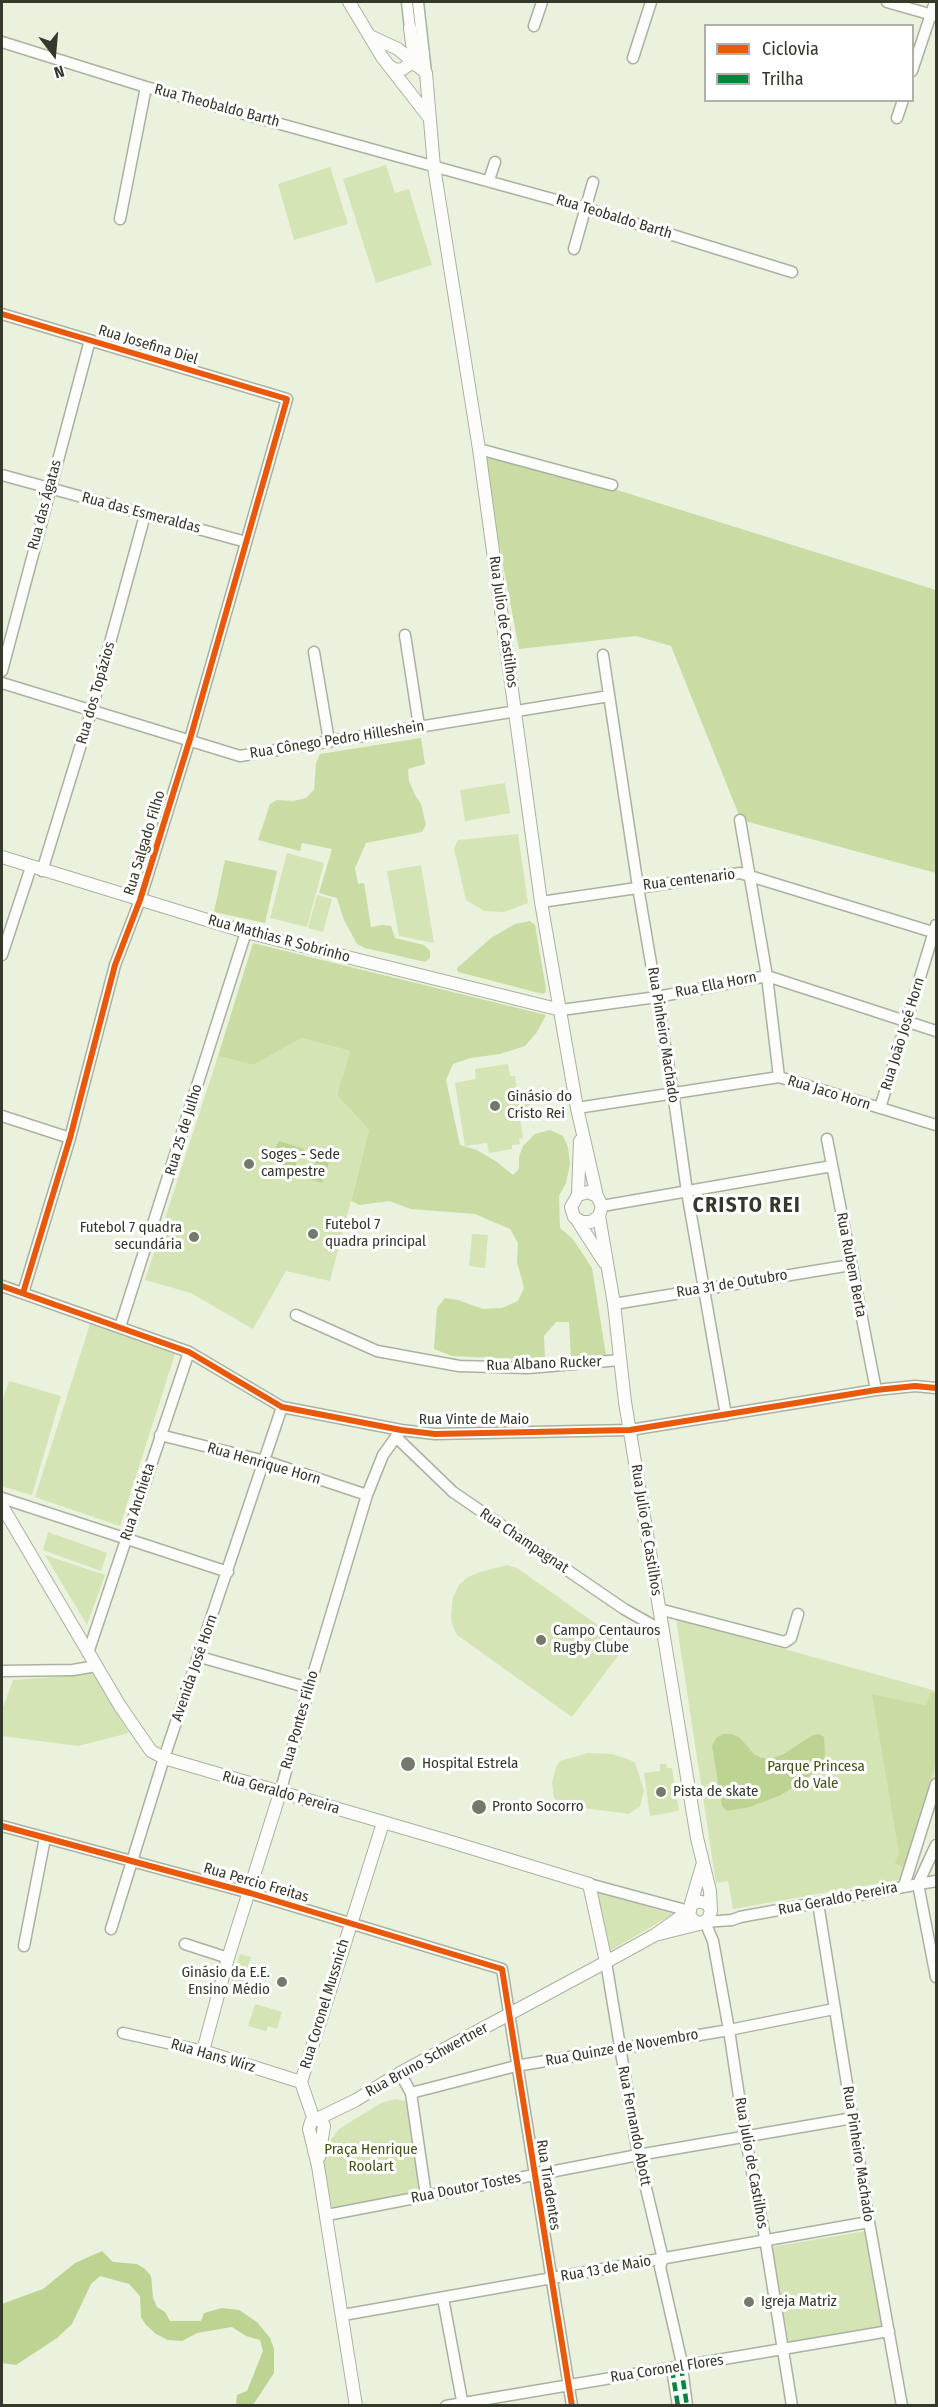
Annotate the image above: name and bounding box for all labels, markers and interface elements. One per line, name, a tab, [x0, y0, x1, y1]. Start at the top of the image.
north arrow	[24, 24, 84, 84]
legend	[704, 24, 914, 102]
text: Ciclovia	[762, 38, 819, 60]
text: N	[52, 61, 66, 82]
text: Trilha	[762, 68, 804, 90]
street label: Rua Theobaldo Barth	[152, 81, 282, 131]
street label: Rua Teobaldo Barth	[554, 191, 674, 243]
street label: Rua Josefina Diel	[96, 321, 200, 369]
street label: Rua das Ágatas	[24, 458, 66, 552]
street label: Rua das Esmeraldas	[80, 489, 202, 537]
street label: Rua Julio de Castilhos	[485, 555, 521, 689]
street label: Rua dos Topázios	[73, 640, 119, 746]
street label: Rua Cônego Pedro Hilleshein	[249, 717, 425, 763]
street label: Rua Salgado Filho	[121, 788, 169, 898]
street label: Rua centenario	[642, 865, 736, 895]
street label: Rua Mathias R Sobrinho	[206, 911, 352, 967]
street label: Rua Pinheiro Machado	[643, 966, 683, 1104]
street label: Rua Ella Horn	[674, 968, 758, 1002]
street label: Rua João José Horn	[877, 975, 929, 1093]
street label: Rua Jaco Horn	[785, 1072, 873, 1114]
street label: Rua 25 de Julho	[162, 1082, 206, 1178]
place label: Ginásio do Cristo Rei	[507, 1088, 572, 1123]
marker: Ginásio do Cristo Rei	[488, 1099, 502, 1113]
place label: Soges - Sede campestre	[261, 1146, 340, 1181]
marker: Soges - Sede campestre	[242, 1157, 256, 1171]
district label: CRISTO REI	[693, 1193, 801, 1219]
street label: Rua Rubem Berta	[832, 1211, 870, 1319]
place label: Futebol 7 quadra principal	[325, 1216, 426, 1251]
place label: Futebol 7 quadra secundária	[80, 1219, 182, 1254]
marker: Futebol 7 quadra principal	[306, 1227, 320, 1241]
marker: Futebol 7 quadra secundária	[187, 1230, 201, 1244]
street label: Rua 31 de Outubro	[675, 1266, 789, 1302]
street label: Rua Albano Rucker	[486, 1353, 602, 1375]
street label: Rua Vinte de Maio	[419, 1411, 529, 1429]
street label: Rua Henrique Horn	[205, 1439, 323, 1489]
street label: Rua Anchieta	[117, 1461, 159, 1543]
street label: Rua Julio de Castilhos	[627, 1463, 665, 1597]
street label: Rua Champagnat	[476, 1505, 572, 1577]
street label: Avenida José Horn	[168, 1612, 222, 1724]
place label: Campo Centauros Rugby Clube	[553, 1622, 660, 1657]
marker: Campo Centauros Rugby Clube	[534, 1633, 548, 1647]
street label: Rua Pontes Filho	[277, 1669, 323, 1771]
marker: Hospital Estrela	[399, 1755, 417, 1773]
place label: Hospital Estrela	[422, 1755, 518, 1773]
park label: Parque Princesa do Vale	[767, 1758, 865, 1793]
street label: Rua Geraldo Pereira	[220, 1768, 342, 1818]
place label: Pista de skate	[673, 1783, 758, 1801]
marker: Pista de skate	[654, 1785, 668, 1799]
marker: Pronto Socorro	[470, 1798, 488, 1816]
place label: Pronto Socorro	[492, 1798, 584, 1816]
street label: Rua Percio Freitas	[201, 1859, 311, 1907]
street label: Rua Geraldo Pereira	[777, 1879, 899, 1919]
street label: Rua Coronel Mussnich	[297, 1937, 353, 2071]
place label: Ginásio da E.E. Ensino Médio	[182, 1964, 270, 1999]
marker: Ginásio da E.E. Ensino Médio	[275, 1975, 289, 1989]
street label: Rua Bruno Schwertner	[363, 2019, 491, 2101]
street label: Rua Quinze de Novembro	[544, 2026, 700, 2070]
street label: Rua Hans Wirz	[169, 2035, 257, 2077]
street label: Rua Fernando Abott	[614, 2065, 654, 2187]
street label: Rua Pinheiro Machado	[838, 2085, 878, 2223]
street label: Rua Julio de Castilhos	[731, 2096, 771, 2230]
street label: Rua Tiradentes	[532, 2138, 564, 2232]
park label: Praça Henrique Roolart	[324, 2141, 418, 2176]
street label: Rua Doutor Tostes	[410, 2169, 522, 2207]
street label: Rua 13 de Maio	[559, 2252, 653, 2286]
place label: Igreja Matriz	[761, 2293, 837, 2311]
marker: Igreja Matriz	[742, 2295, 756, 2309]
street label: Rua Coronel Flores	[609, 2351, 725, 2387]

